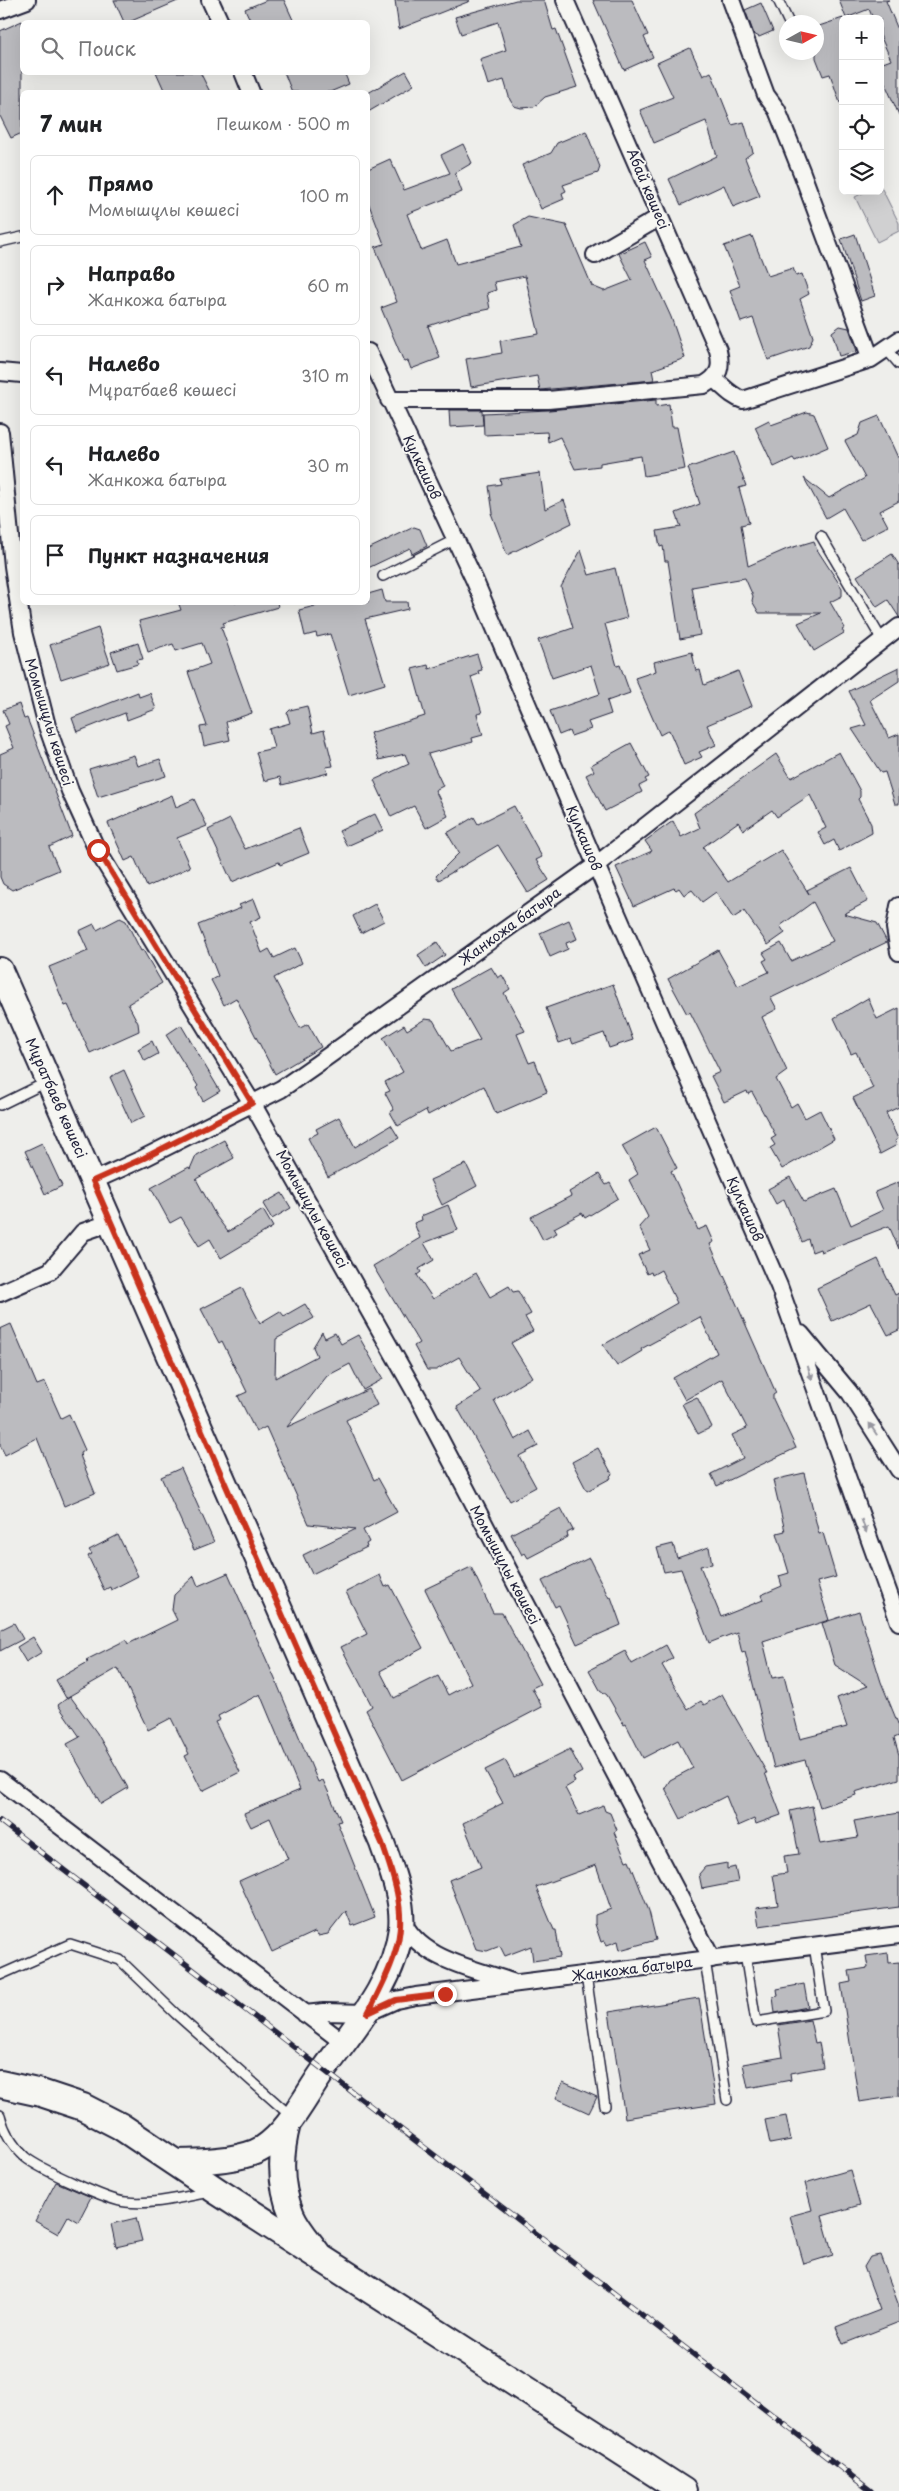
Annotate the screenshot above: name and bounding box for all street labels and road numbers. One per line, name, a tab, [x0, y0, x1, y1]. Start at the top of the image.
street label: Абай көшесі	[622, 145, 675, 233]
street label: Кулкашов	[398, 431, 447, 503]
street label: Момышұлы көшесі	[20, 655, 79, 788]
street label: Кулкашов	[561, 802, 608, 874]
street label: Жанкожа батыра	[454, 881, 565, 970]
street label: Мұратбаев көшесі	[20, 1034, 92, 1161]
street label: Момышұлы көшесі	[271, 1146, 354, 1272]
street label: Кулкашов	[722, 1173, 769, 1245]
street label: Момышұлы көшесі	[465, 1501, 546, 1628]
street label: Жанкожа батыра	[569, 1951, 694, 1986]

